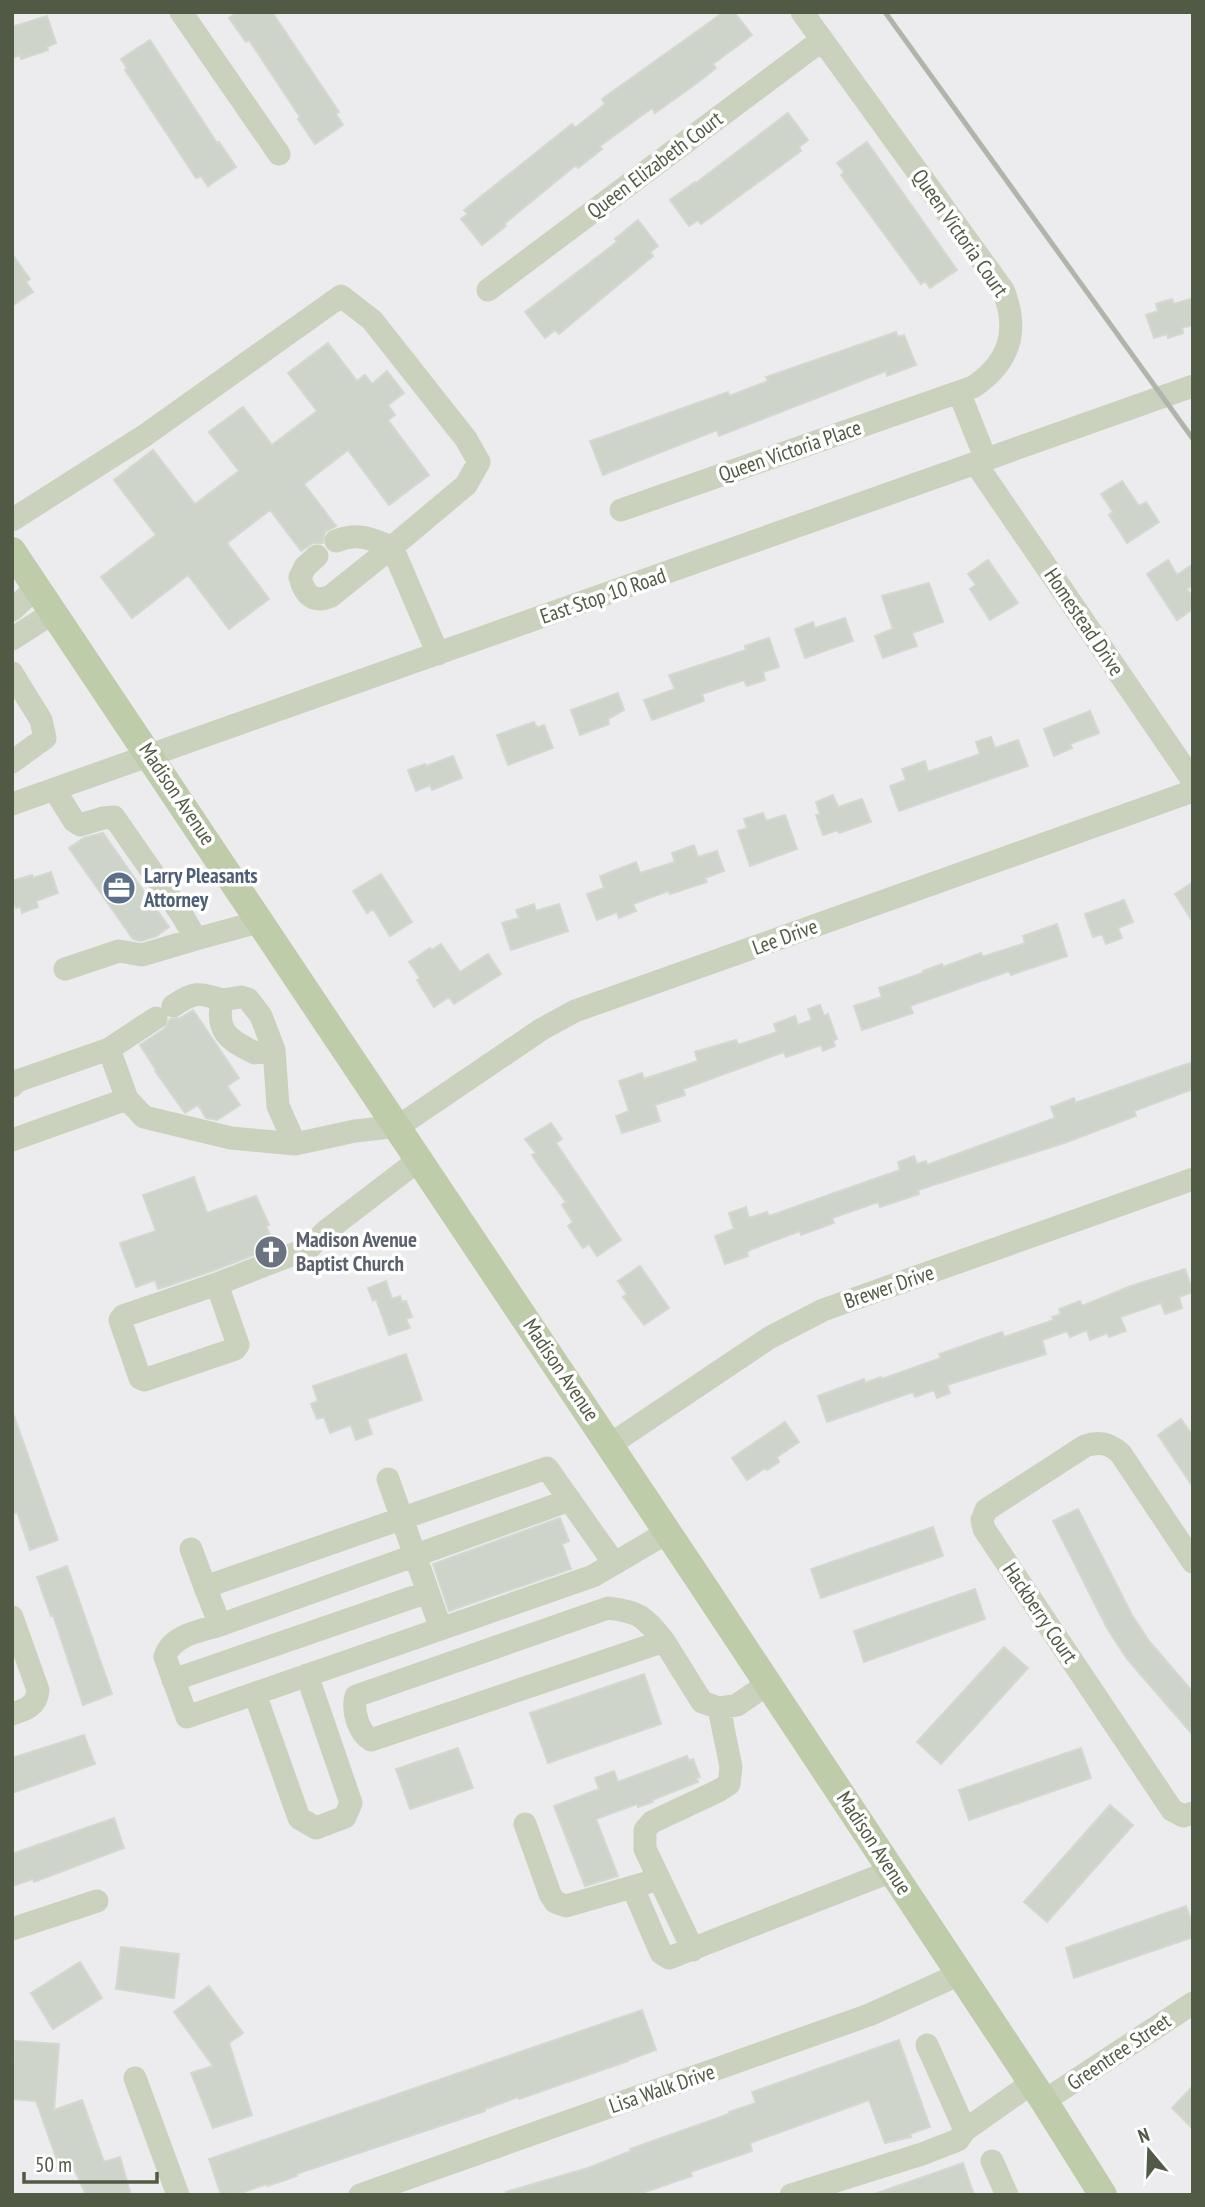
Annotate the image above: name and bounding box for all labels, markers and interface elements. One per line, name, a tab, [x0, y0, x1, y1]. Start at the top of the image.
street label: Queen Elizabeth Court	[582, 105, 728, 224]
street label: Queen Victoria Court	[906, 164, 1015, 302]
street label: Queen Victoria Place	[715, 413, 865, 488]
street label: East Stop 10 Road	[536, 561, 669, 630]
street label: Homestead Drive	[1039, 563, 1130, 681]
street label: Madison Avenue	[133, 737, 222, 850]
place label: Larry Pleasants Attorney	[143, 862, 258, 913]
office icon: Larry Pleasants Attorney	[100, 869, 138, 907]
street label: Lee Drive	[748, 912, 821, 961]
place label: Madison Avenue Baptist Church	[296, 1226, 417, 1277]
church icon: Madison Avenue Baptist Church	[252, 1233, 290, 1271]
street label: Brewer Drive	[840, 1259, 937, 1314]
street label: Madison Avenue	[517, 1313, 606, 1426]
street label: Hackberry Court	[997, 1557, 1084, 1668]
street label: Madison Avenue	[831, 1786, 918, 1899]
street label: Greentree Street	[1062, 2007, 1176, 2096]
street label: Lisa Walk Drive	[606, 2058, 718, 2119]
north arrow	[1114, 2116, 1184, 2186]
text: N	[1135, 2122, 1152, 2148]
scale bar	[24, 2140, 158, 2184]
text: 50 m	[35, 2151, 72, 2178]

